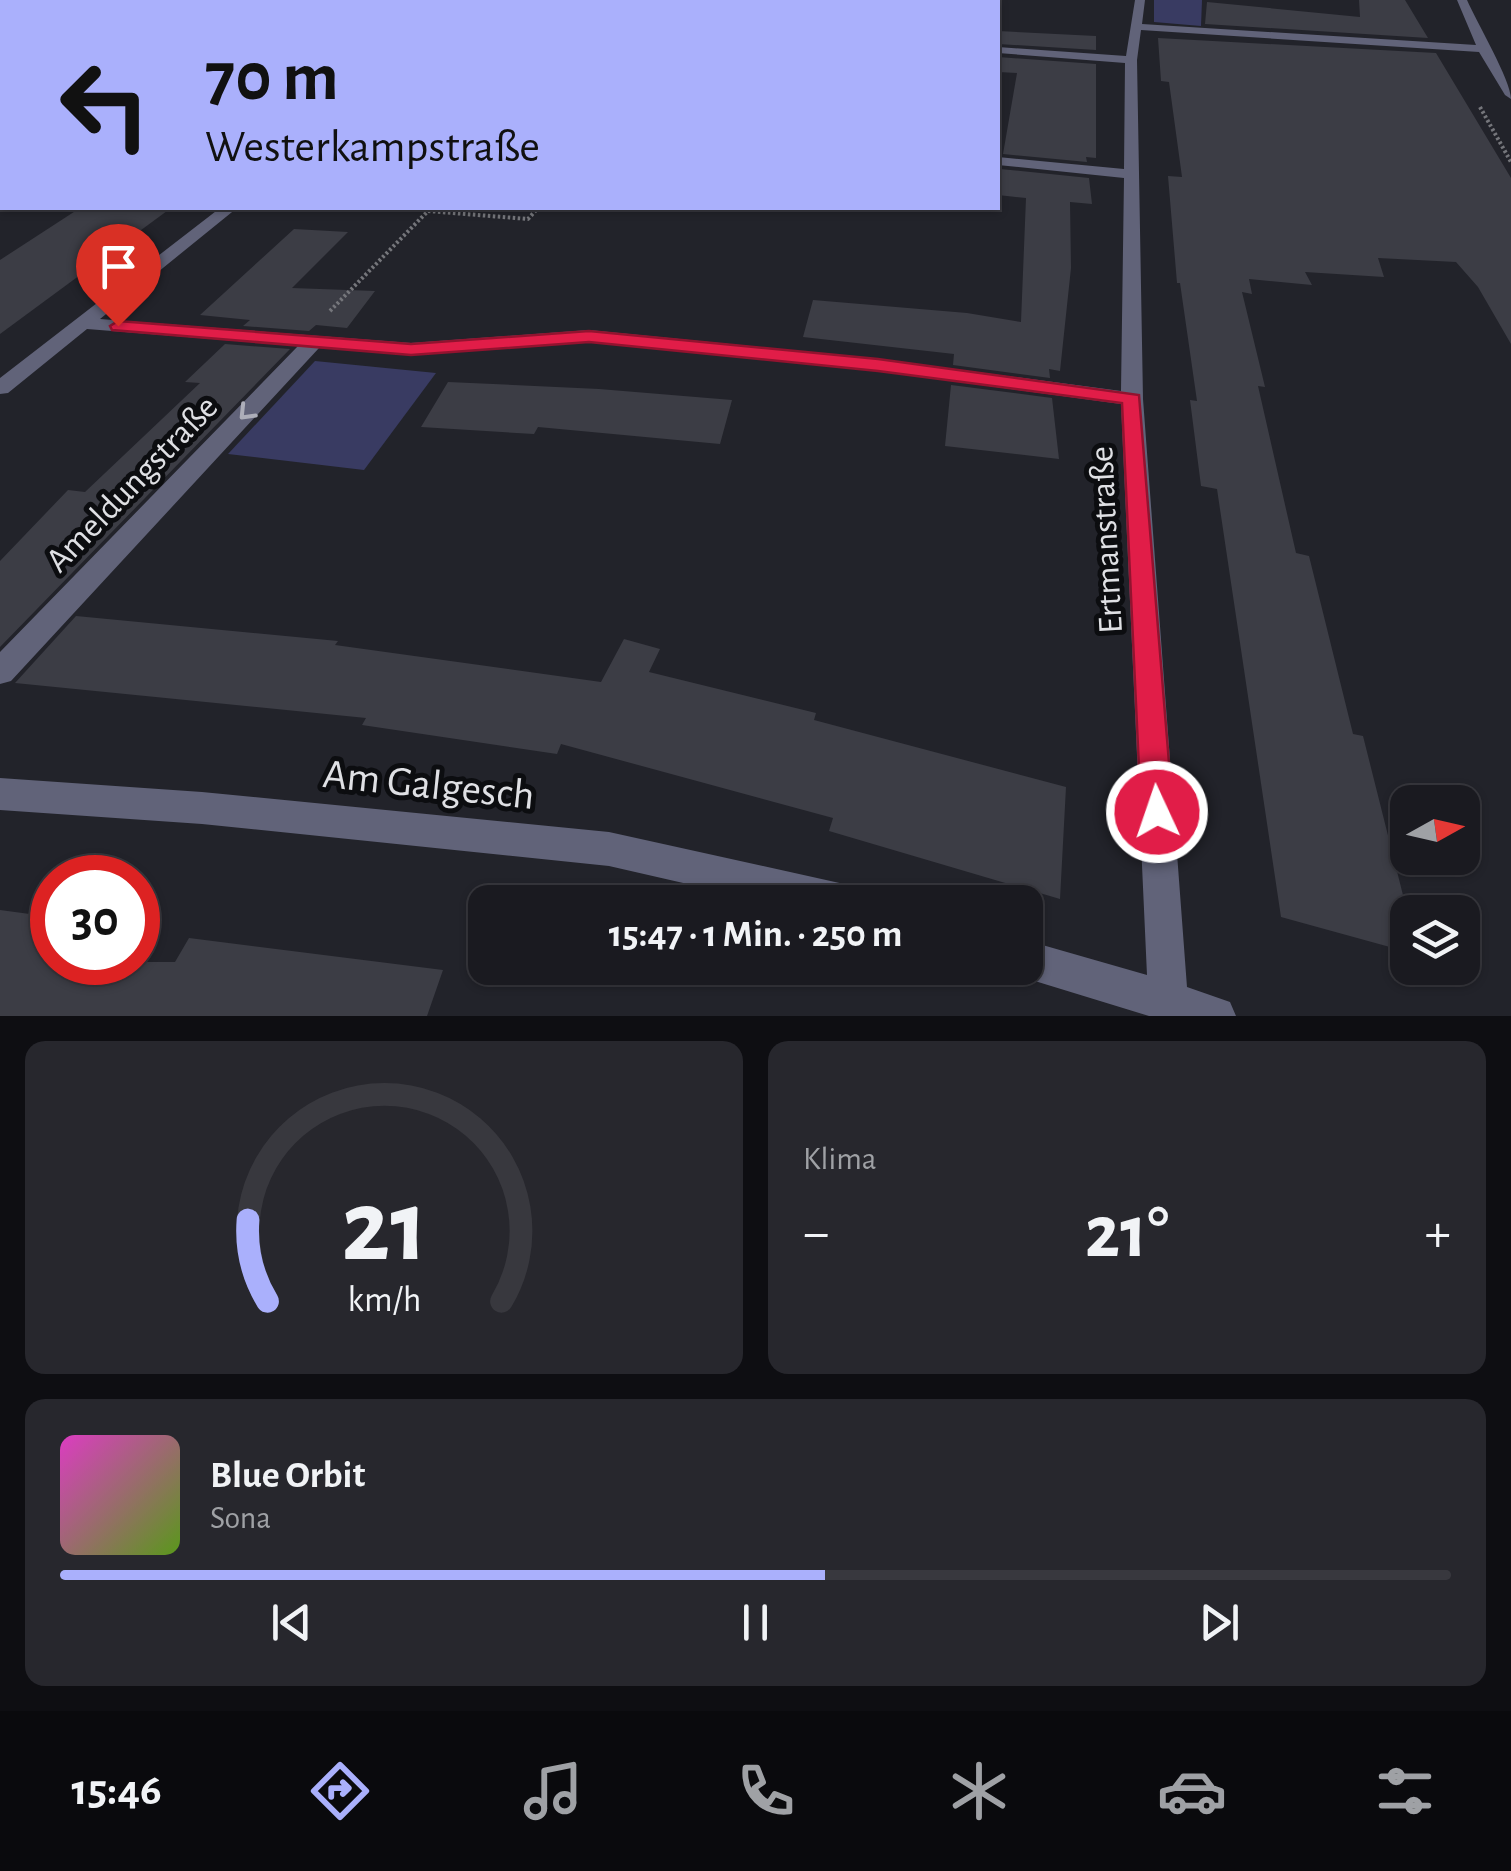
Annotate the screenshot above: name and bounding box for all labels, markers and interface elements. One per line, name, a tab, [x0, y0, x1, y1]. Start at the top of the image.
icon: left	[40, 40, 170, 170]
text: 70 m	[205, 43, 339, 113]
text: Westerkampstraße	[205, 125, 540, 170]
pin	[76, 224, 161, 327]
icon: arrive	[91, 239, 146, 294]
street label: Ameldungstraße	[40, 389, 225, 579]
one-way arrow	[240, 401, 258, 420]
street label: Ertmanstraße	[1084, 445, 1129, 635]
street label: Am Galgesch	[321, 753, 537, 817]
position arrow	[1105, 760, 1209, 864]
north arrow	[1390, 785, 1480, 875]
map controls	[1390, 785, 1480, 985]
speed limit sign: 30	[30, 855, 160, 985]
button: layers	[1390, 895, 1480, 985]
text: 15:47 · 1 Min. · 250 m	[609, 916, 902, 954]
text: Klima	[803, 1143, 877, 1175]
text: 21	[341, 1176, 427, 1280]
text: 21°	[1085, 1196, 1169, 1271]
text: −	[803, 1206, 829, 1261]
text: +	[1425, 1206, 1451, 1261]
text: km/h	[347, 1282, 421, 1318]
text: Blue Orbit	[210, 1457, 365, 1495]
text: Sona	[210, 1502, 271, 1534]
icon: previous	[264, 1595, 319, 1650]
icon: pause	[728, 1595, 783, 1650]
icon: next	[1192, 1595, 1247, 1650]
icon: directions	[305, 1756, 375, 1826]
icon: music	[518, 1756, 588, 1826]
icon: phone	[731, 1756, 801, 1826]
icon: climate	[944, 1756, 1014, 1826]
icon: car	[1157, 1756, 1227, 1826]
icon: filters	[1370, 1756, 1440, 1826]
text: 15:46	[71, 1768, 162, 1813]

